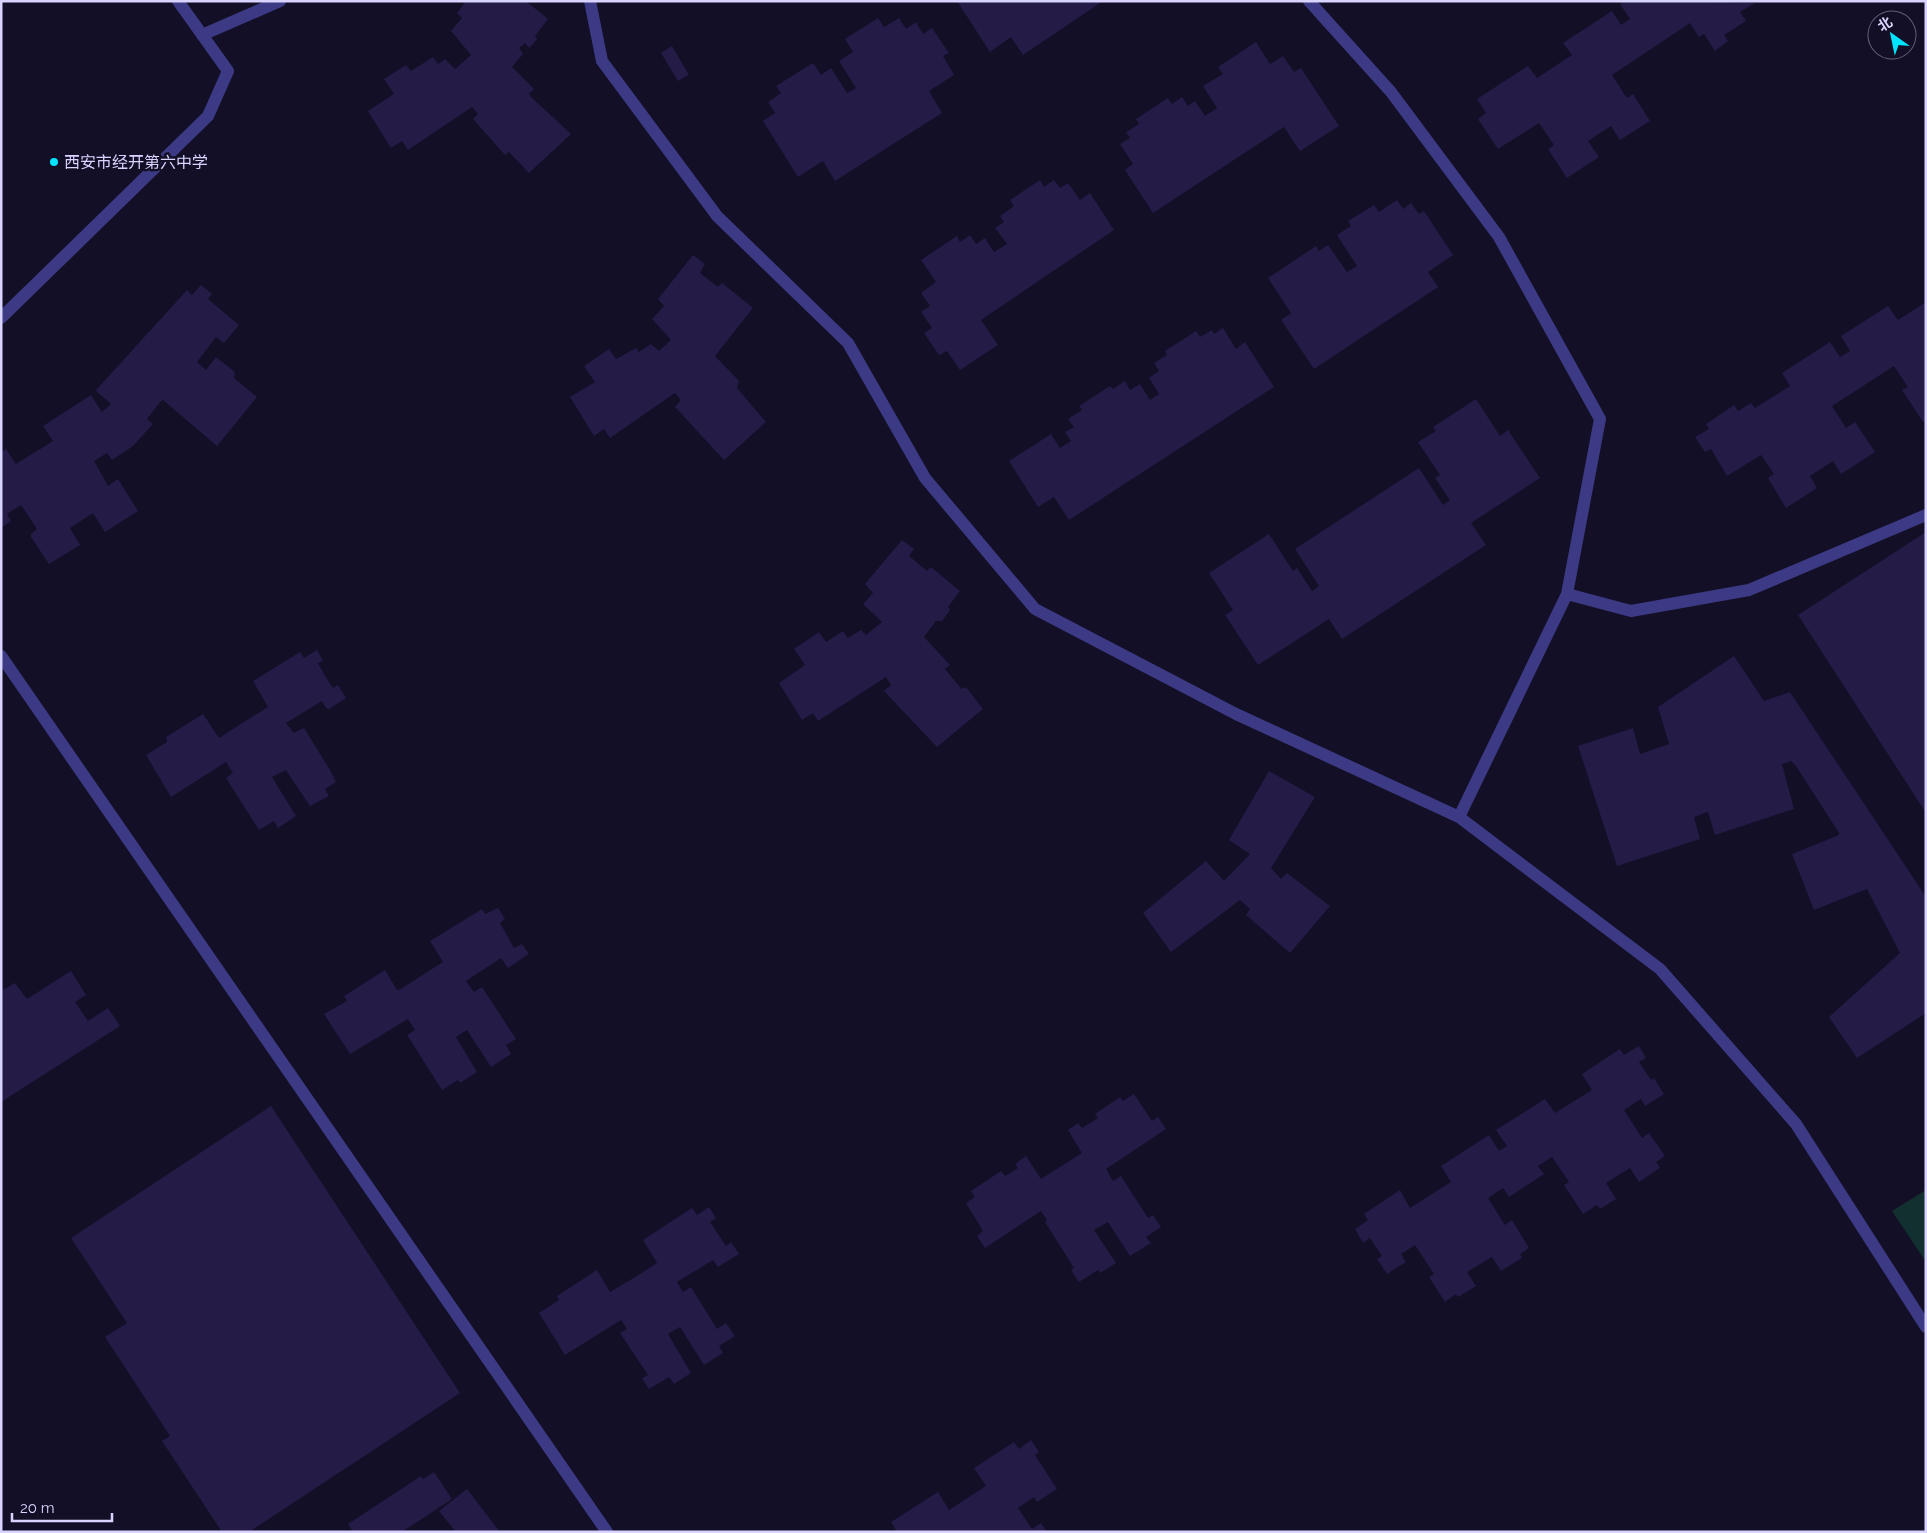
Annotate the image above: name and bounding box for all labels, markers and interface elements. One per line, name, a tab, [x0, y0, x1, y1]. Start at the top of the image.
north arrow	[1867, 10, 1917, 60]
text: 北	[1875, 14, 1895, 35]
place label: 西安市经开第六中学	[64, 153, 208, 172]
marker: 西安市经开第六中学	[48, 156, 60, 168]
scale bar	[12, 1490, 112, 1522]
text: 20 m	[20, 1499, 55, 1517]

